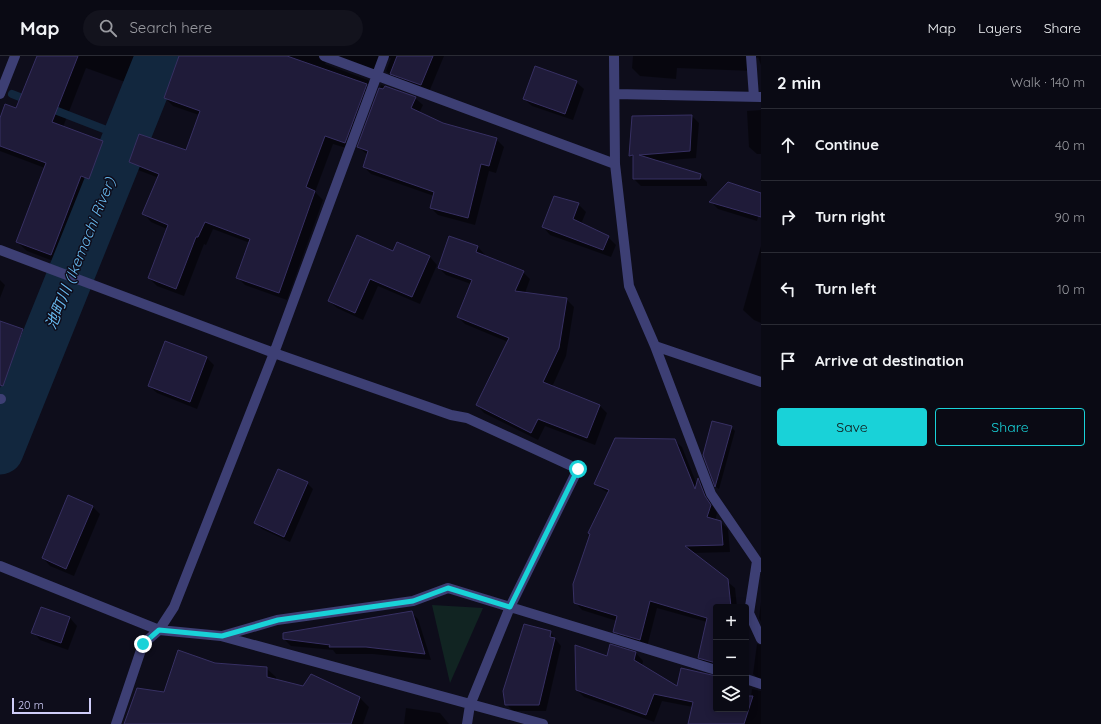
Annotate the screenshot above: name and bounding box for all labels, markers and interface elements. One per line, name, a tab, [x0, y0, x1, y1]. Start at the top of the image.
search box	[83, 10, 363, 46]
text: Map	[20, 16, 59, 40]
icon: search	[97, 17, 119, 39]
text: Search here	[129, 18, 212, 37]
text: Map	[927, 19, 956, 37]
text: Layers	[978, 19, 1022, 37]
text: Share	[1044, 19, 1081, 37]
text: 2 min	[777, 72, 821, 93]
text: Walk · 140 m	[1010, 74, 1085, 90]
icon: ahead	[777, 134, 799, 156]
text: Continue	[815, 135, 879, 154]
text: 40 m	[1055, 137, 1085, 153]
water label: 池町川 (Ikemachi River)	[41, 173, 120, 332]
icon: right	[777, 206, 799, 228]
text: Turn right	[815, 207, 886, 226]
text: 90 m	[1055, 209, 1085, 225]
icon: left	[777, 278, 799, 300]
text: Turn left	[815, 279, 877, 298]
text: 10 m	[1057, 281, 1085, 297]
icon: arrive	[777, 350, 799, 372]
text: Arrive at destination	[815, 351, 964, 370]
button: Save	[777, 408, 927, 446]
button: Share	[935, 408, 1085, 446]
route start	[569, 460, 587, 478]
map controls	[713, 604, 749, 712]
button: +	[713, 604, 749, 640]
route end	[134, 635, 152, 653]
button: −	[713, 640, 749, 676]
button: layers	[713, 676, 749, 712]
scale bar	[12, 696, 91, 715]
text: 20 m	[18, 698, 44, 712]

